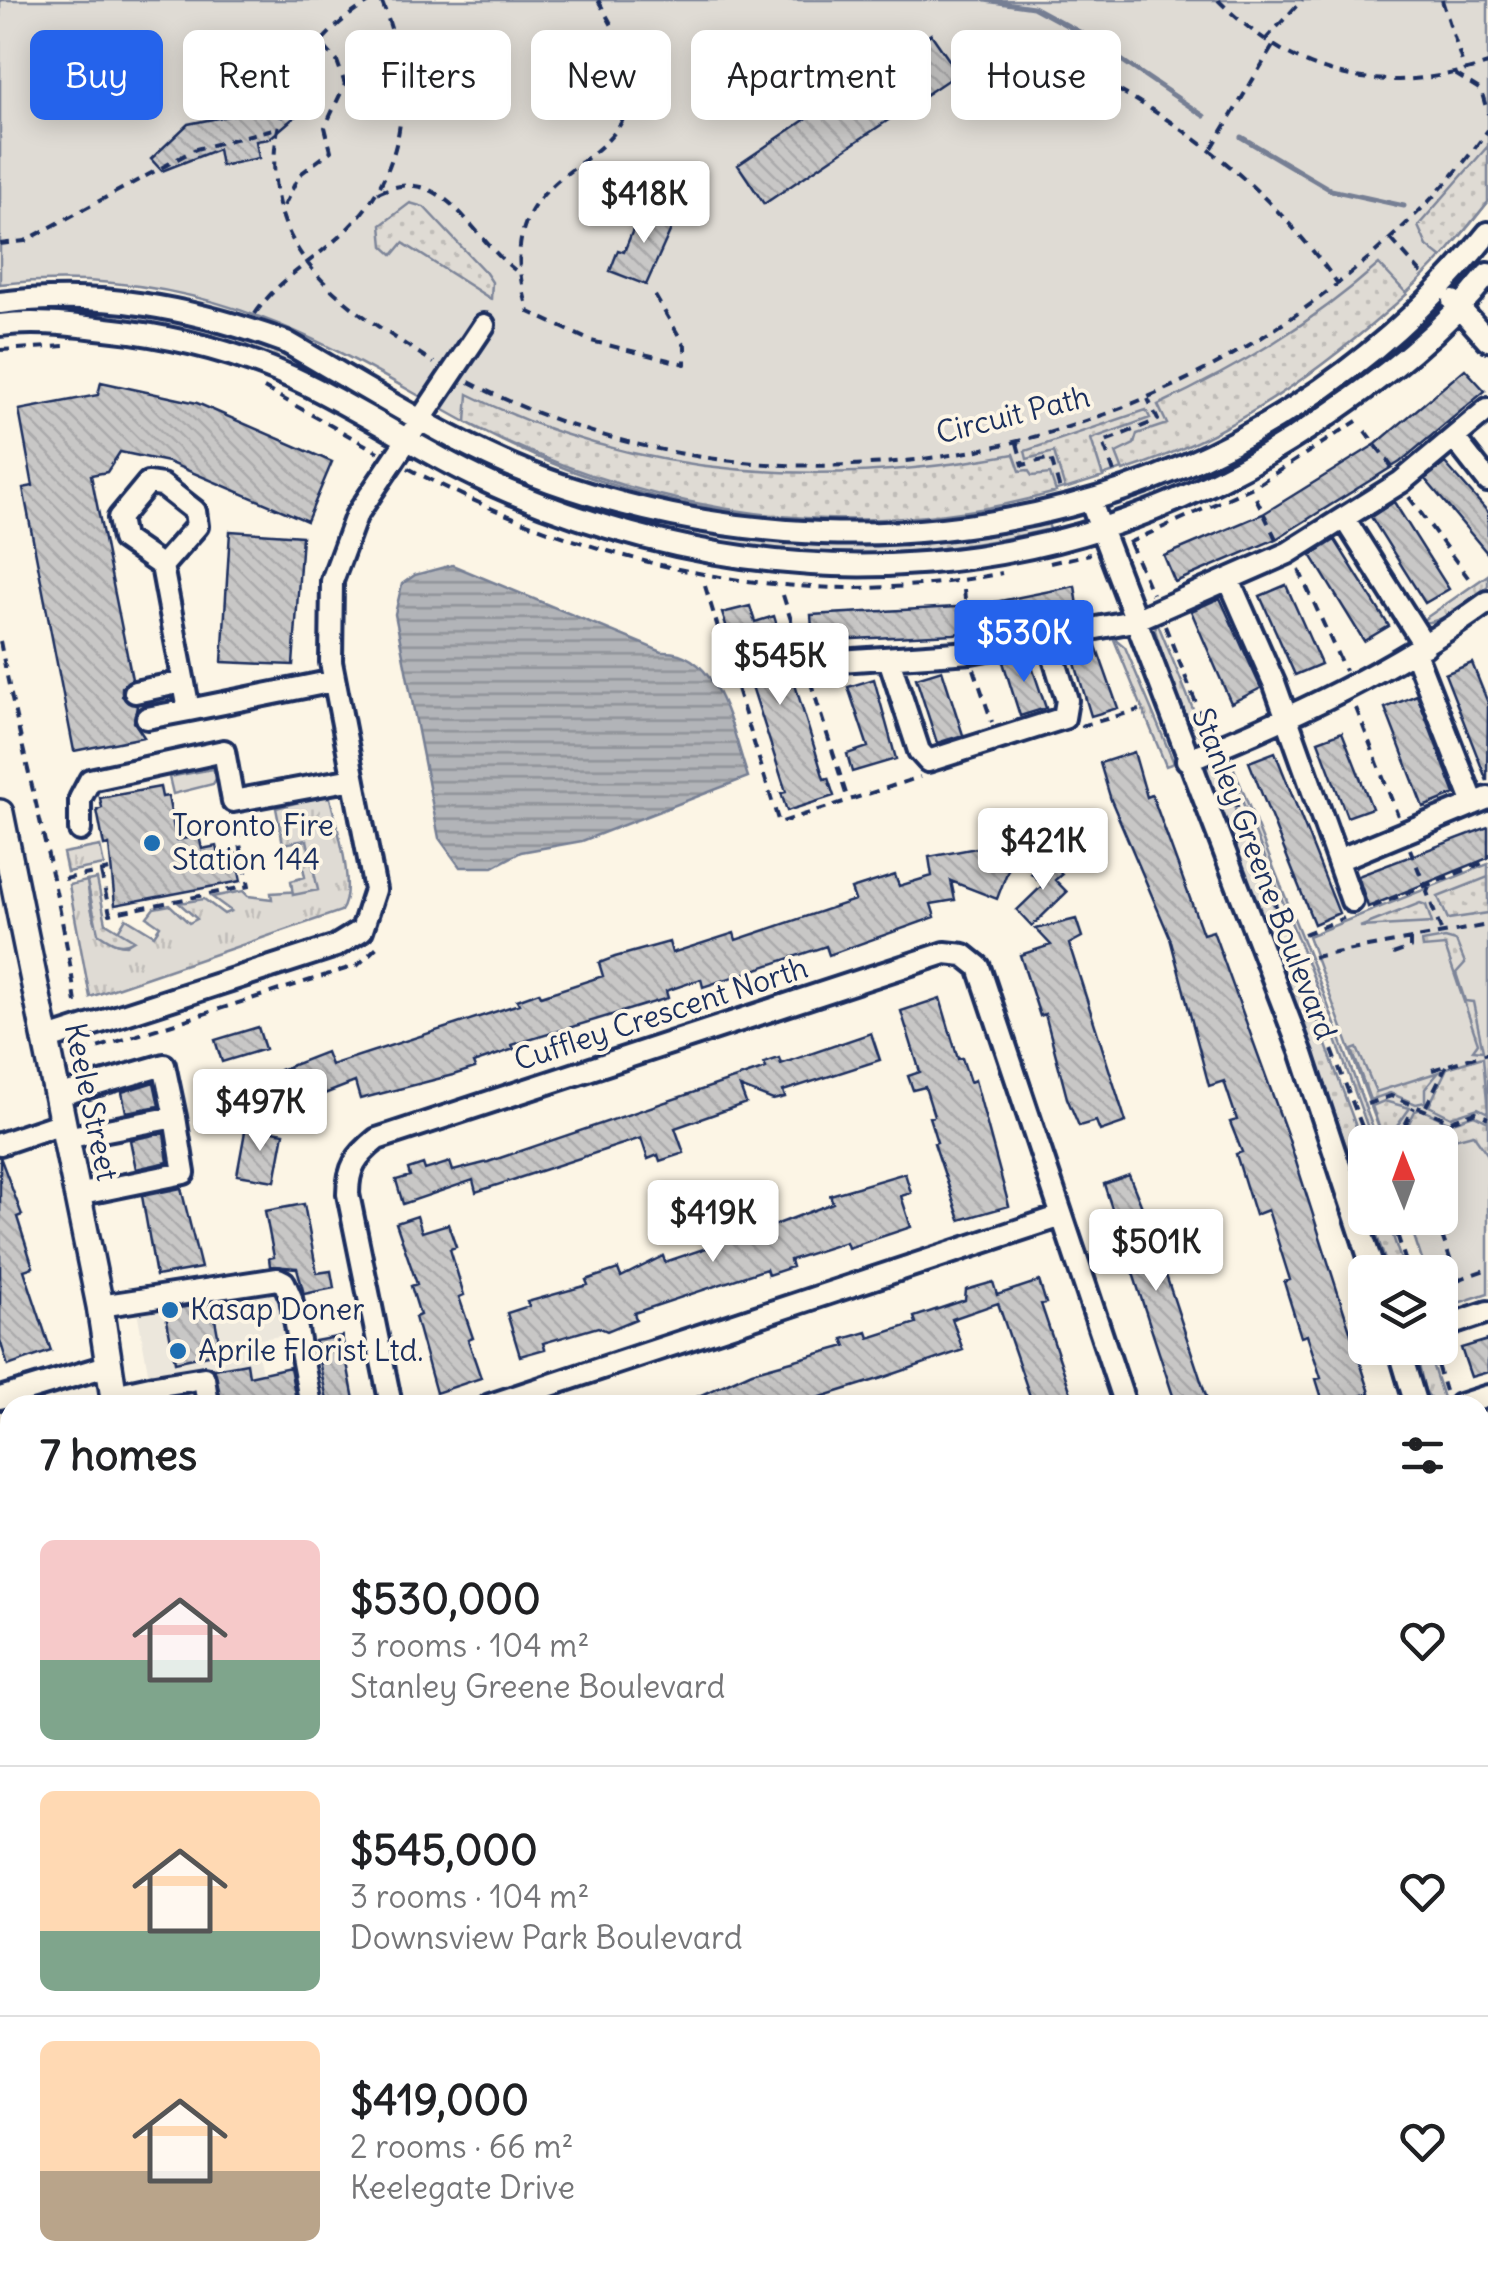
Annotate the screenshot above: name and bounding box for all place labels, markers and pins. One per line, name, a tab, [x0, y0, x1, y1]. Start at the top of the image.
pin: $418K	[574, 161, 714, 246]
pin: $530K	[954, 600, 1094, 685]
pin: $545K	[710, 623, 850, 708]
place label: Toronto Fire Station 144	[172, 806, 334, 878]
pin: $421K	[973, 808, 1113, 893]
marker: Toronto Fire Station 144	[141, 832, 163, 854]
pin: $497K	[190, 1069, 330, 1154]
pin: $419K	[643, 1180, 783, 1265]
pin: $501K	[1086, 1209, 1226, 1294]
place label: Kasap Doner	[190, 1290, 364, 1328]
marker: Kasap Doner	[159, 1299, 181, 1321]
place label: Aprile Florist Ltd.	[198, 1331, 423, 1369]
marker: Aprile Florist Ltd.	[167, 1340, 189, 1362]

